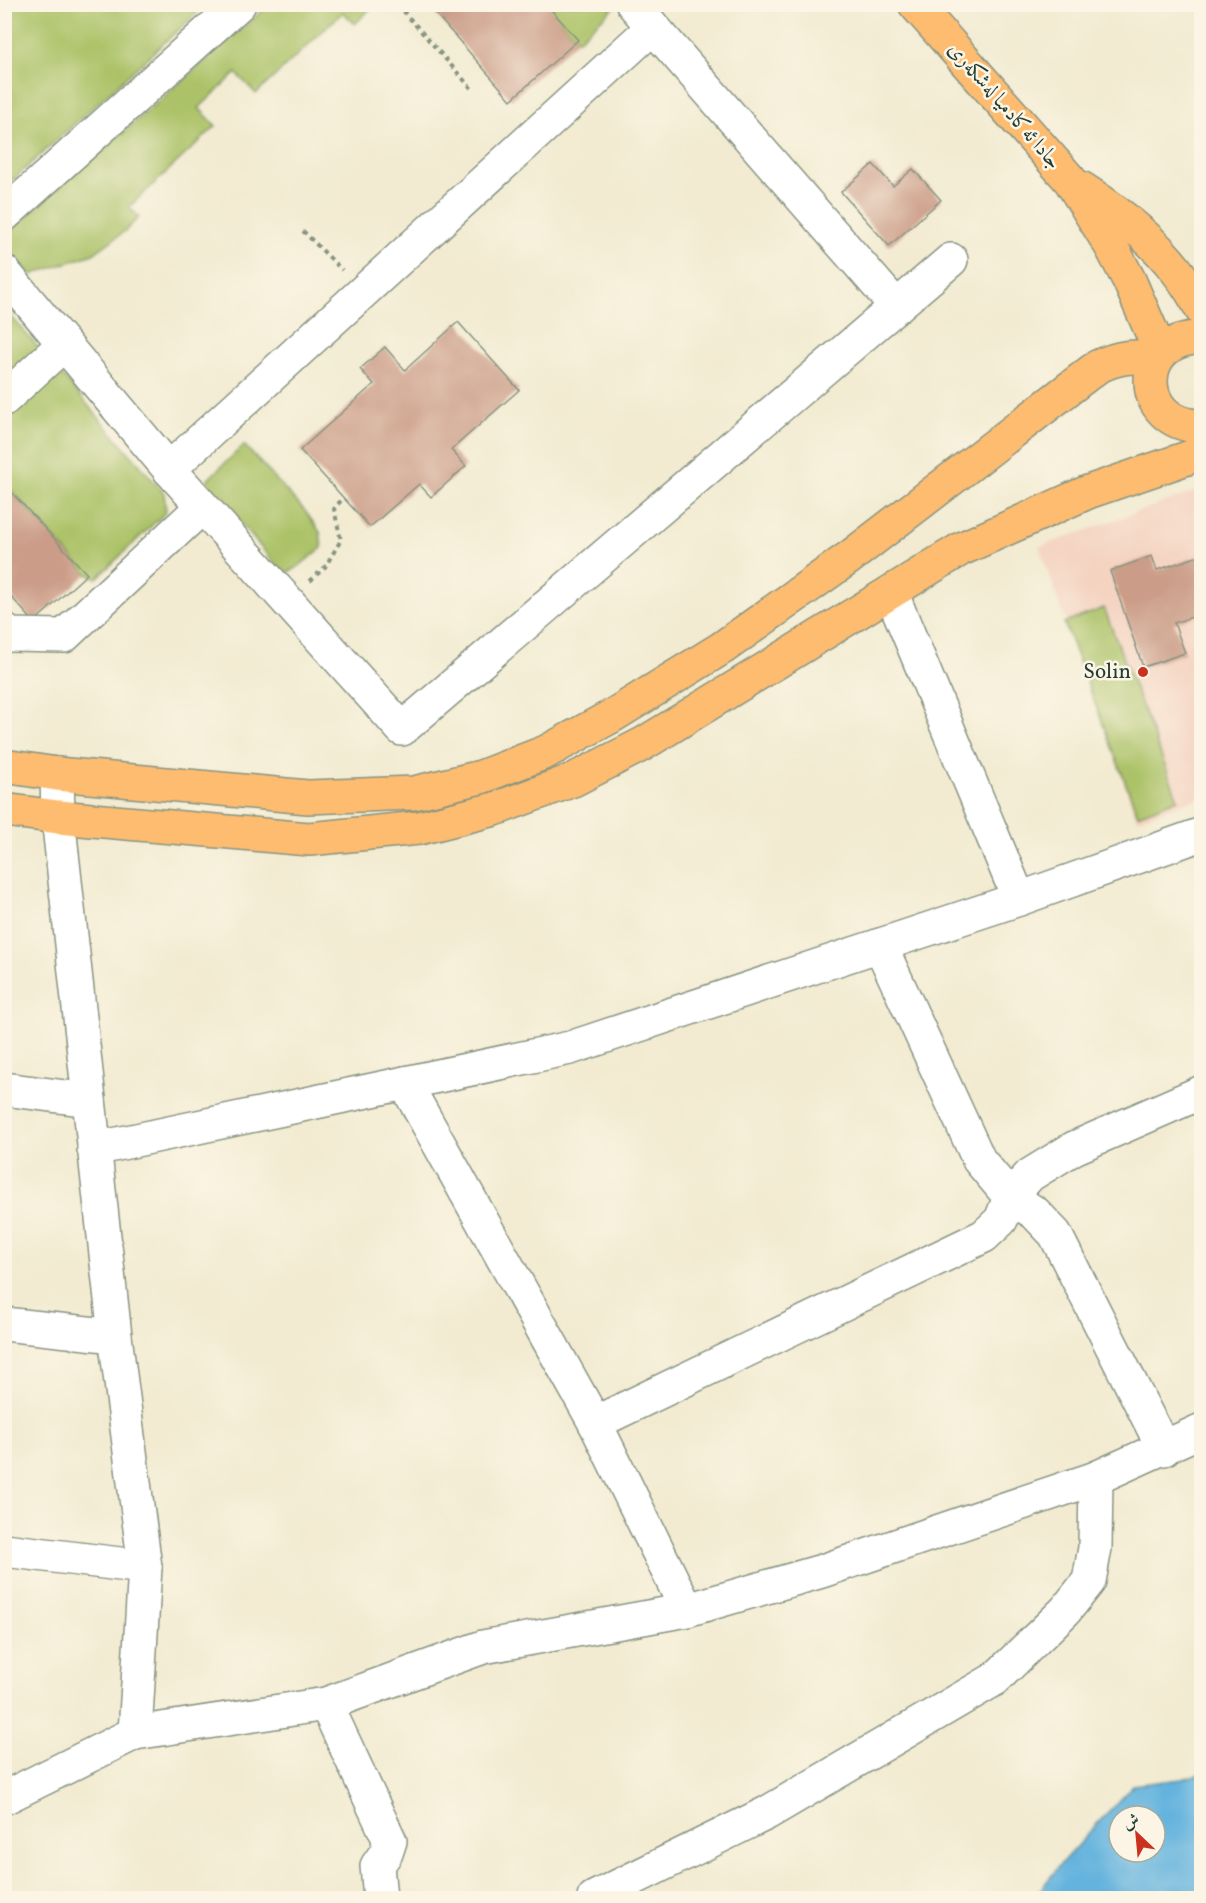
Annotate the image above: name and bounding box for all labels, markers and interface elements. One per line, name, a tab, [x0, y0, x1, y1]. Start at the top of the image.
street label: جادا ئه‌كادميا له‌شكه‌رى	[940, 36, 1068, 176]
place label: Solin	[1083, 658, 1131, 687]
marker: Solin	[1136, 665, 1150, 679]
north arrow	[1107, 1804, 1167, 1864]
text: ش	[1119, 1809, 1143, 1836]

